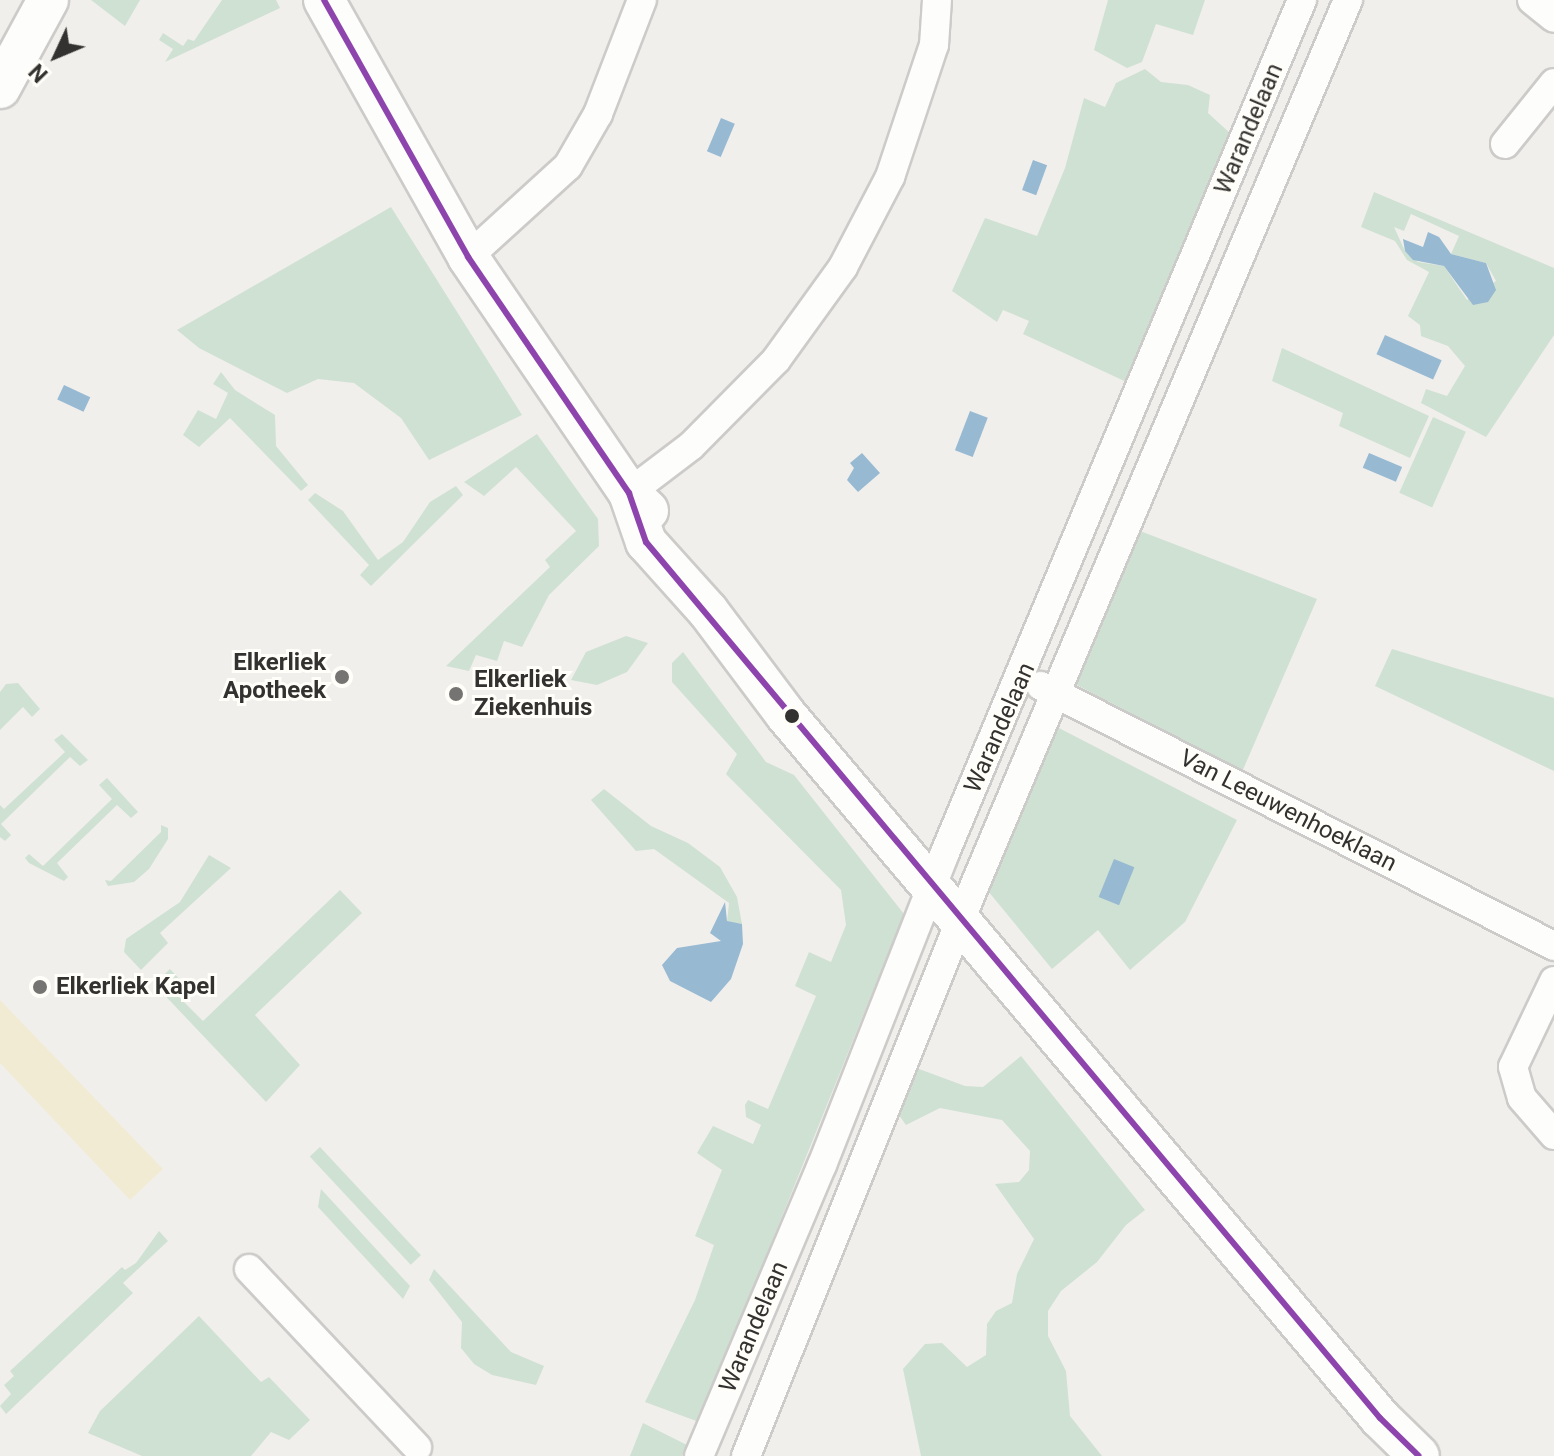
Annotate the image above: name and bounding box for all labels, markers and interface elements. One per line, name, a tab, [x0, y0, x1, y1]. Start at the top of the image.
north arrow	[16, 16, 96, 96]
text: N	[24, 59, 53, 87]
street label: Warandelaan	[1209, 59, 1289, 199]
place label: Elkerliek Apotheek	[223, 649, 326, 705]
street label: Warandelaan	[958, 658, 1042, 798]
place label: Elkerliek Ziekenhuis	[474, 666, 592, 722]
marker: Elkerliek Apotheek	[333, 668, 351, 686]
marker: Elkerliek Ziekenhuis	[445, 683, 467, 705]
unlabelled marker	[784, 708, 800, 724]
street label: Van Leeuwenhoeklaan	[1175, 744, 1401, 878]
place label: Elkerliek Kapel	[56, 973, 216, 1001]
marker: Elkerliek Kapel	[31, 978, 49, 996]
street label: Warandelaan	[714, 1257, 794, 1397]

